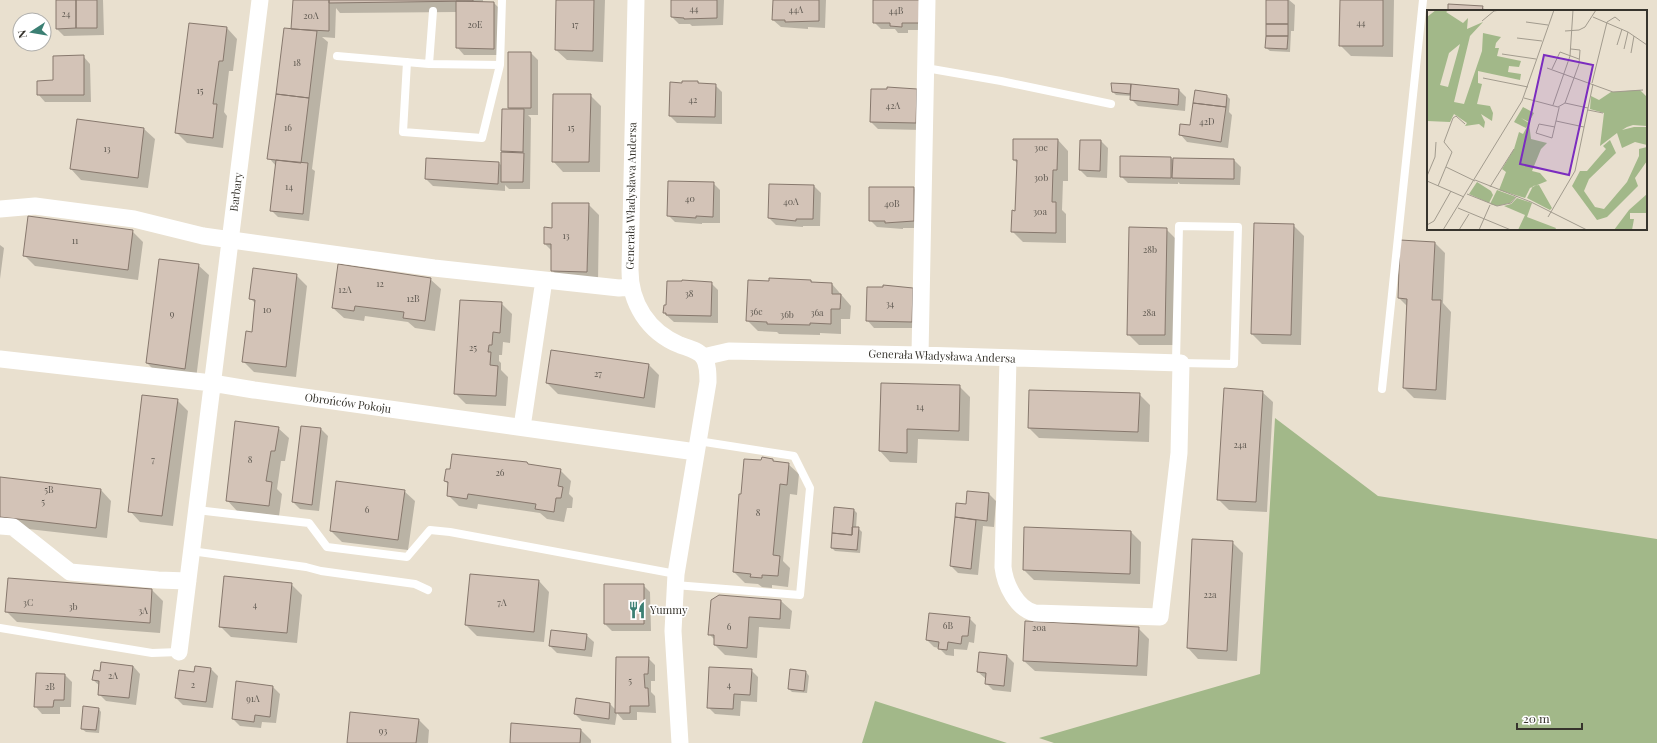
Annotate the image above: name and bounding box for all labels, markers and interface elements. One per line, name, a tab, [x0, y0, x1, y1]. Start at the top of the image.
house number: 44	[690, 2, 699, 14]
house number: 44A	[789, 3, 804, 15]
house number: 44B	[889, 4, 904, 16]
house number: 24	[62, 7, 71, 19]
house number: 20A	[303, 9, 319, 21]
inset map	[1427, 10, 1647, 230]
north arrow	[12, 12, 52, 52]
house number: 44	[1357, 16, 1366, 28]
house number: 20E	[467, 18, 483, 30]
house number: 17	[572, 18, 579, 30]
text: N	[14, 29, 30, 40]
house number: 18	[293, 56, 301, 68]
house number: 15	[197, 84, 204, 96]
house number: 42	[689, 93, 697, 105]
house number: 42A	[886, 99, 901, 111]
house number: 42D	[1199, 115, 1215, 127]
house number: 16	[284, 121, 292, 133]
house number: 15	[568, 121, 575, 133]
street label: Generała Władysława Andersa	[622, 122, 639, 270]
house number: 30c	[1034, 141, 1049, 153]
house number: 13	[103, 142, 111, 154]
street label: Barbary	[226, 171, 245, 212]
house number: 30b	[1034, 171, 1048, 183]
house number: 14	[285, 180, 293, 192]
house number: 40	[685, 192, 695, 204]
house number: 40A	[783, 195, 799, 207]
house number: 40B	[884, 197, 900, 209]
house number: 30a	[1033, 205, 1047, 217]
house number: 13	[562, 229, 570, 241]
house number: 11	[72, 234, 79, 246]
house number: 28b	[1143, 243, 1157, 255]
house number: 12	[376, 277, 384, 289]
house number: 12A	[338, 283, 352, 295]
house number: 38	[685, 287, 694, 299]
house number: 12B	[406, 292, 420, 304]
house number: 34	[886, 297, 895, 309]
house number: 10	[263, 303, 271, 315]
house number: 36c	[749, 305, 763, 317]
house number: 36a	[810, 306, 824, 318]
house number: 28a	[1142, 306, 1156, 318]
house number: 9	[170, 307, 175, 319]
house number: 36b	[780, 308, 794, 320]
house number: 25	[469, 341, 477, 353]
street label: Generała Władysława Andersa	[868, 345, 1016, 366]
house number: 27	[594, 367, 602, 379]
street label: Obrońców Pokoju	[304, 389, 393, 416]
house number: 14	[916, 400, 924, 412]
house number: 24a	[1233, 438, 1247, 450]
house number: 7	[151, 453, 155, 465]
house number: 8	[248, 453, 253, 465]
house number: 26	[496, 466, 505, 478]
house number: 5B	[44, 483, 54, 495]
house number: 5	[41, 495, 45, 507]
house number: 6	[365, 503, 370, 515]
house number: 8	[756, 506, 761, 518]
house number: 22a	[1203, 588, 1217, 600]
house number: 3C	[23, 596, 33, 608]
house number: 7A	[497, 596, 507, 608]
house number: 4	[253, 598, 258, 610]
house number: 3b	[68, 600, 78, 612]
restaurant icon: Yummy	[627, 600, 647, 620]
place label: Yummy	[649, 602, 688, 617]
house number: 3A	[138, 604, 148, 616]
house number: 6B	[943, 619, 954, 631]
house number: 6	[727, 620, 732, 632]
house number: 20a	[1032, 621, 1047, 633]
house number: 2A	[108, 669, 118, 681]
house number: 5	[628, 674, 632, 686]
house number: 2	[191, 678, 195, 690]
house number: 4	[727, 678, 732, 690]
house number: 2B	[45, 680, 55, 692]
house number: 91A	[246, 692, 260, 704]
scale bar	[1517, 705, 1582, 731]
text: 20 m	[1523, 710, 1550, 726]
house number: 93	[379, 724, 387, 736]

